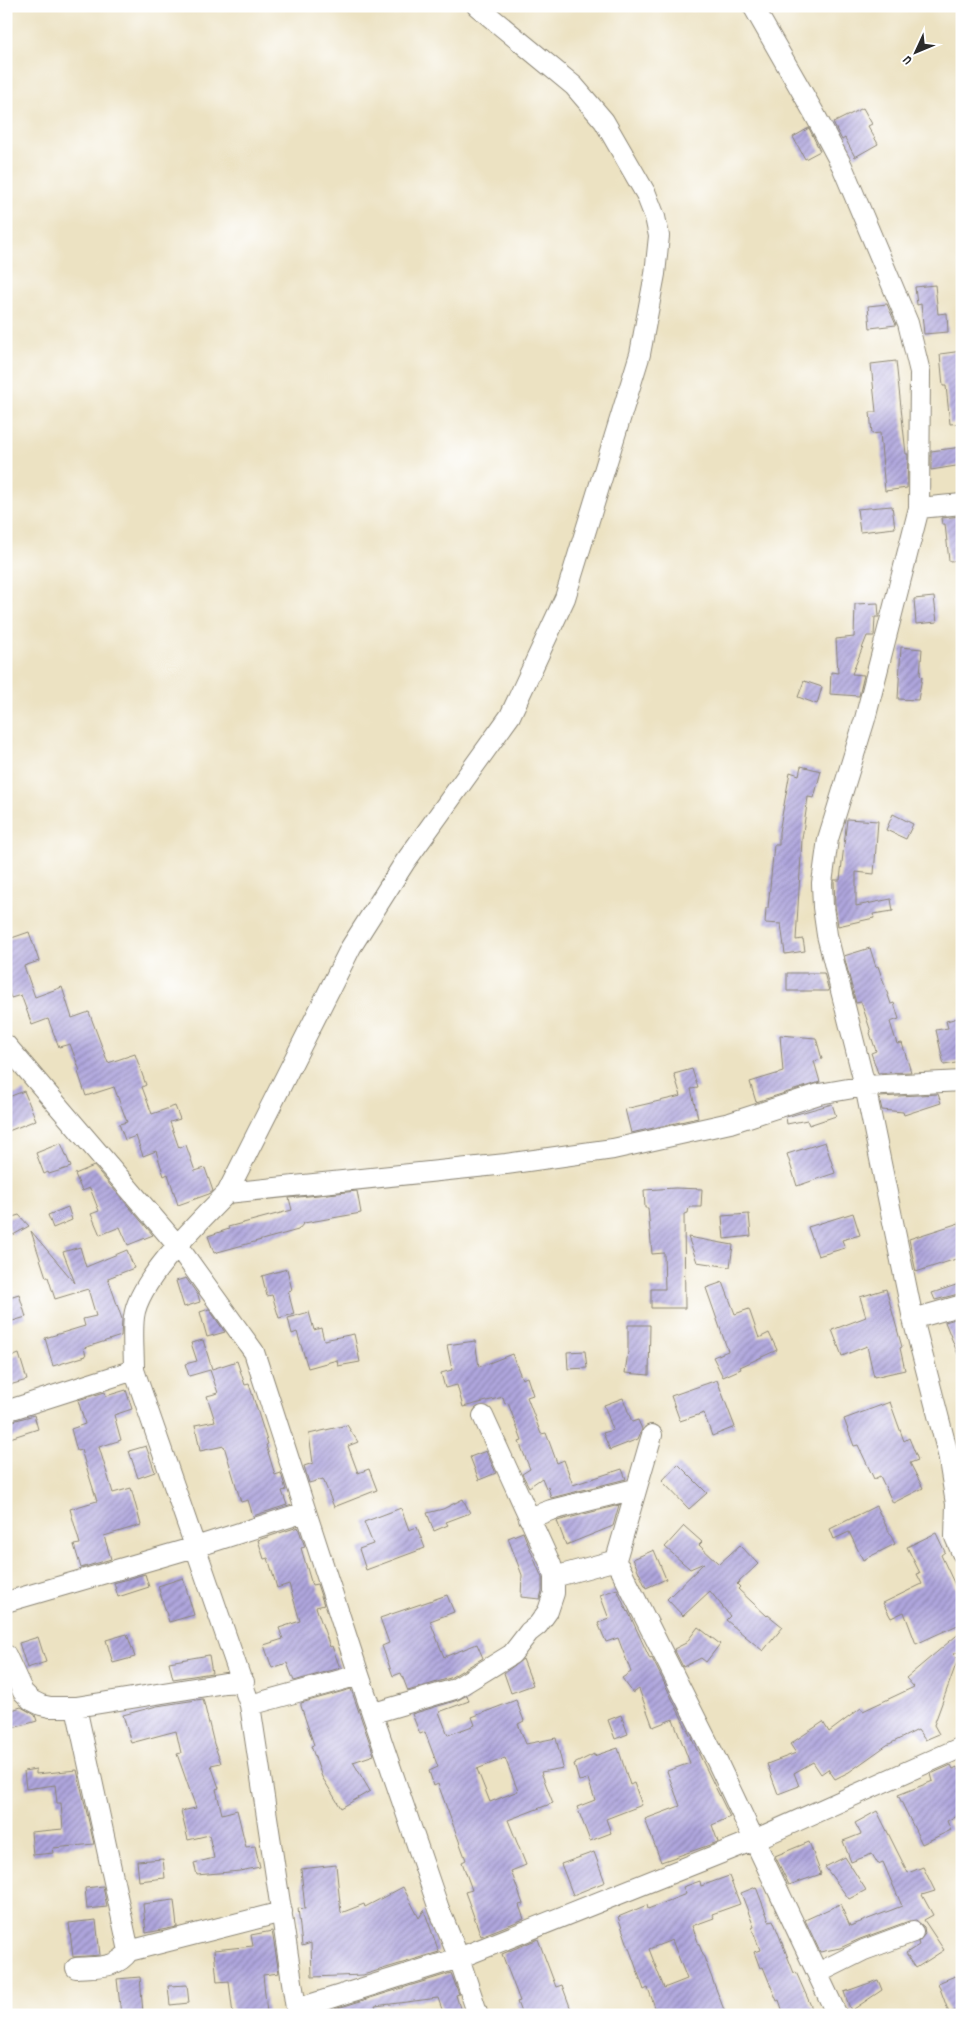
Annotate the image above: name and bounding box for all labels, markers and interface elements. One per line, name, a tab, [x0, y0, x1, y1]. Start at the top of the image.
north arrow	[890, 28, 940, 78]
text: U	[898, 50, 918, 69]

